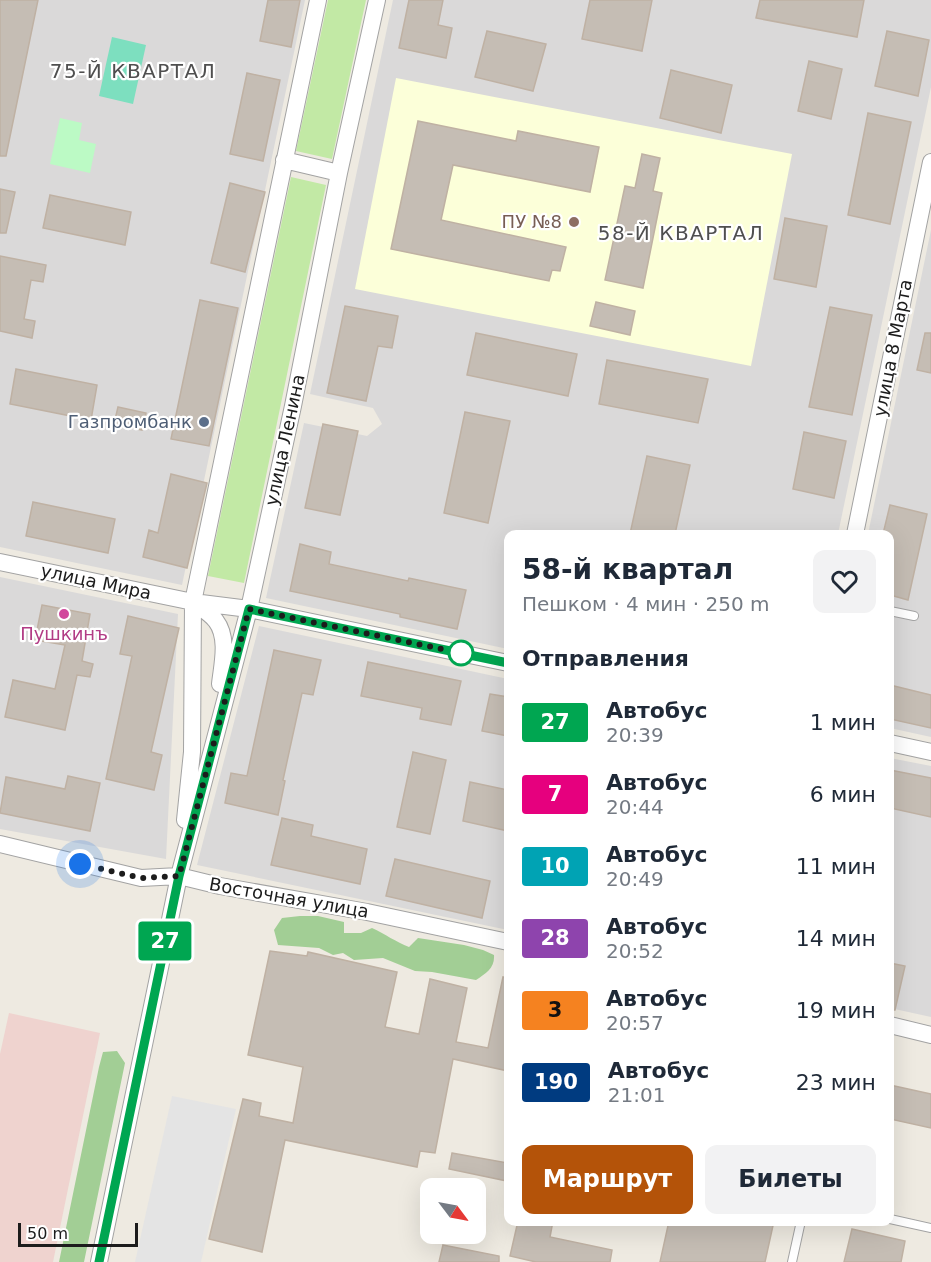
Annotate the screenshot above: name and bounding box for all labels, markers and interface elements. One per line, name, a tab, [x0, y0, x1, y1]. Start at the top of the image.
district label: 75-Й КВАРТАЛ	[50, 59, 216, 83]
place label: ПУ №8	[502, 211, 562, 232]
marker: ПУ №8	[567, 215, 581, 229]
district label: 58-Й КВАРТАЛ	[598, 221, 764, 245]
street label: улица 8 Марта	[869, 277, 916, 418]
street label: улица Ленина	[260, 372, 309, 507]
place label: Газпромбанк	[68, 411, 192, 432]
marker: Газпромбанк	[197, 415, 211, 429]
button: heart	[813, 550, 876, 613]
text: 58-й квартал	[522, 553, 733, 586]
street label: улица Мира	[39, 560, 153, 603]
text: Пешком · 4 мин · 250 m	[522, 592, 769, 616]
marker: Пушкинъ	[57, 607, 71, 621]
place label: Пушкинъ	[20, 623, 108, 644]
unlabelled marker	[448, 640, 474, 666]
text: Отправления	[522, 646, 689, 671]
text: Автобус	[606, 698, 708, 723]
text: 27	[540, 710, 570, 734]
text: 1 мин	[810, 710, 876, 735]
text: 20:39	[606, 723, 664, 747]
text: Автобус	[606, 770, 708, 795]
text: 7	[548, 782, 562, 806]
text: 6 мин	[810, 782, 876, 807]
text: 20:44	[606, 795, 664, 819]
text: Автобус	[606, 842, 708, 867]
your location	[65, 849, 95, 879]
text: 10	[540, 854, 570, 878]
text: 11 мин	[796, 854, 876, 879]
text: 20:49	[606, 867, 664, 891]
street label: Восточная улица	[208, 873, 371, 922]
text: Автобус	[606, 914, 708, 939]
line badge: 27	[138, 922, 192, 960]
text: 28	[540, 926, 570, 950]
text: 14 мин	[796, 926, 876, 951]
text: 27	[150, 929, 180, 953]
text: 20:52	[606, 939, 664, 963]
text: Автобус	[606, 986, 708, 1011]
text: 3	[548, 998, 562, 1022]
text: 19 мин	[796, 998, 876, 1023]
text: 20:57	[606, 1011, 664, 1035]
text: Автобус	[608, 1058, 709, 1083]
text: 190	[534, 1070, 578, 1094]
text: 23 мин	[796, 1070, 876, 1095]
text: 21:01	[608, 1083, 665, 1107]
button: Маршрут	[522, 1145, 693, 1214]
button: Билеты	[705, 1145, 876, 1214]
north arrow	[420, 1178, 486, 1244]
map controls	[420, 1178, 486, 1244]
scale bar	[18, 1220, 138, 1248]
text: 50 m	[27, 1224, 68, 1243]

